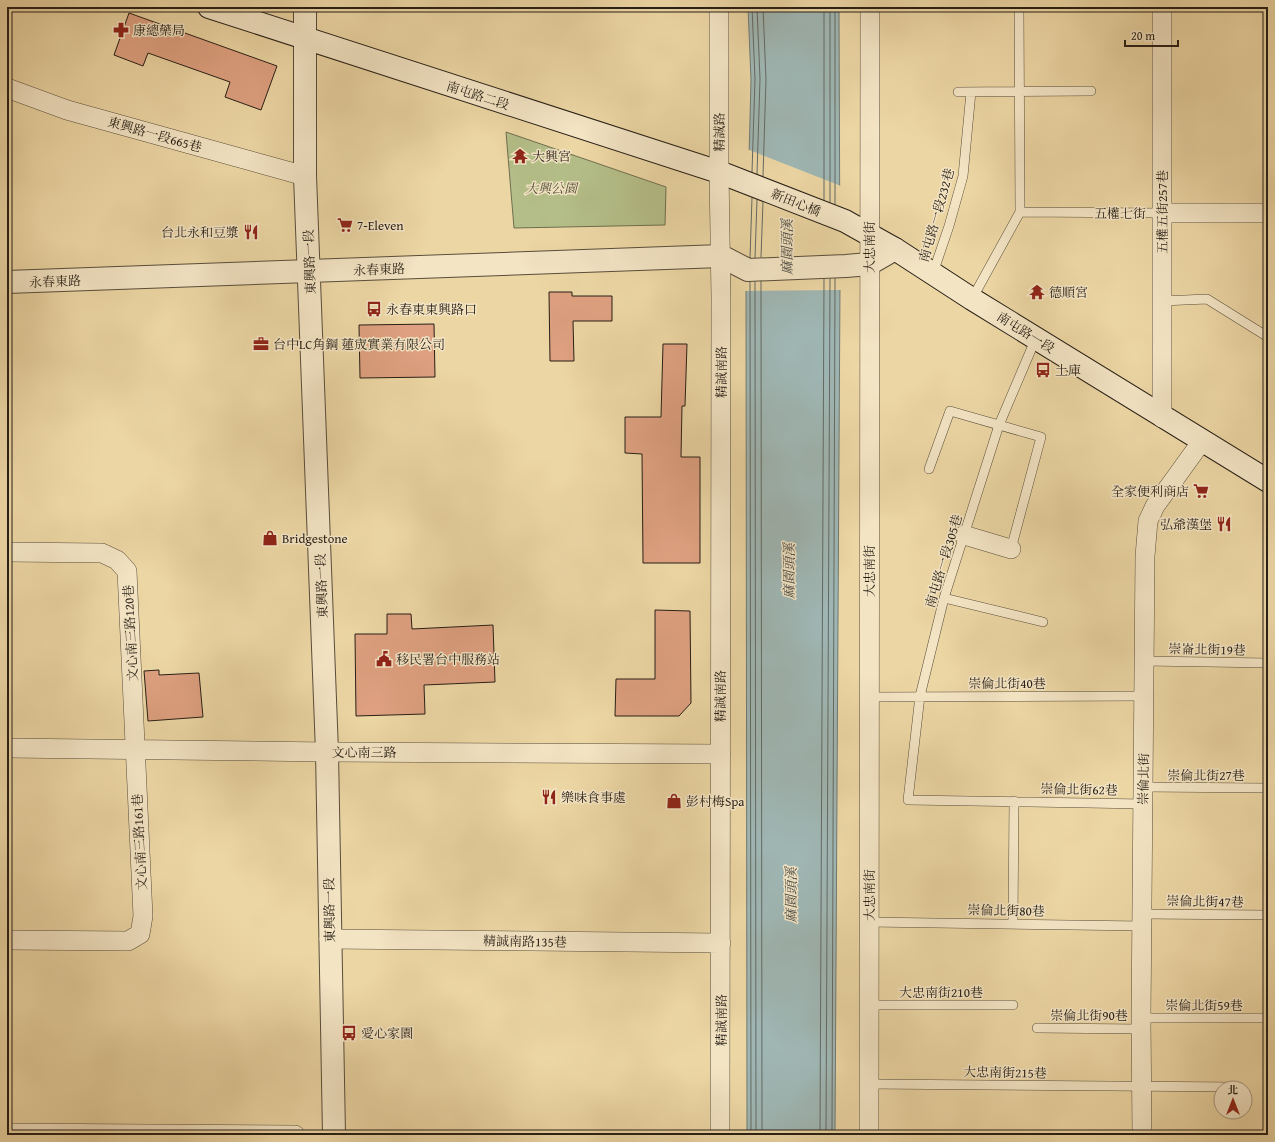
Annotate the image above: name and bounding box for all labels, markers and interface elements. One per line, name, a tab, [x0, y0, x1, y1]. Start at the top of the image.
pharmacy icon: 康總藥局	[112, 21, 130, 39]
place label: 康總藥局	[133, 21, 185, 40]
scale bar	[1125, 22, 1178, 48]
text: 20 m	[1131, 27, 1155, 44]
street label: 南屯路二段	[444, 76, 512, 115]
street label: 東興路一段665巷	[106, 112, 204, 157]
street label: 精誠路	[710, 112, 729, 152]
temple icon: 大興宮	[511, 147, 529, 165]
place label: 大興宮	[532, 147, 571, 166]
street label: 南屯路一段232巷	[914, 166, 959, 264]
street label: 五權五街257巷	[1153, 170, 1172, 254]
park label: 大興公園	[525, 179, 579, 198]
street label: 新田心橋	[768, 184, 823, 221]
street label: 五權七街	[1094, 204, 1146, 223]
supermarket icon: 7-Eleven	[336, 216, 354, 234]
place label: 7-Eleven	[357, 216, 404, 235]
water label: 麻園頭溪	[777, 217, 797, 275]
street label: 大忠南街	[860, 221, 879, 273]
place label: 台北永和豆漿	[161, 223, 239, 242]
restaurant icon: 台北永和豆漿	[242, 223, 260, 241]
street label: 東興路一段	[299, 229, 320, 295]
street label: 永春東路	[353, 259, 405, 280]
street label: 永春東路	[29, 271, 81, 292]
temple icon: 德順宮	[1028, 283, 1046, 301]
place label: 德順宮	[1049, 283, 1088, 302]
bus stop icon: 永春東東興路口	[365, 300, 383, 318]
place label: 永春東東興路口	[386, 300, 477, 319]
street label: 南屯路一段	[993, 307, 1058, 358]
office icon: 台中LC角鋼 蓮宬實業有限公司	[252, 335, 270, 353]
place label: 台中LC角鋼 蓮宬實業有限公司	[273, 335, 445, 354]
street label: 精誠南路	[712, 346, 731, 398]
bus stop icon: 土庫	[1034, 361, 1052, 379]
place label: 土庫	[1055, 361, 1081, 380]
place label: 全家便利商店	[1111, 482, 1189, 501]
supermarket icon: 全家便利商店	[1192, 482, 1210, 500]
street label: 南屯路一段305巷	[920, 512, 967, 610]
place label: 弘爺漢堡	[1160, 515, 1212, 534]
restaurant icon: 弘爺漢堡	[1215, 515, 1233, 533]
shop icon: Bridgestone	[261, 529, 279, 547]
place label: Bridgestone	[282, 529, 348, 548]
water label: 麻園頭溪	[779, 541, 799, 599]
street label: 大忠南街	[860, 545, 879, 597]
street label: 東興路一段	[311, 553, 332, 619]
street label: 文心南三路120巷	[118, 584, 143, 682]
street label: 崇崙北街19巷	[1168, 639, 1246, 660]
public building icon: 移民署台中服務站	[375, 650, 393, 668]
place label: 移民署台中服務站	[396, 650, 500, 669]
street label: 精誠南路	[711, 670, 730, 722]
street label: 崇倫北街40巷	[968, 674, 1046, 693]
street label: 文心南三路	[331, 743, 397, 762]
street label: 崇倫北街	[1134, 753, 1153, 805]
street label: 崇倫北街27巷	[1167, 766, 1245, 785]
street label: 崇倫北街62巷	[1040, 779, 1118, 800]
restaurant icon: 樂味食事處	[540, 788, 558, 806]
place label: 樂味食事處	[561, 788, 626, 807]
shop icon: 彭村梅Spa	[665, 792, 683, 810]
place label: 彭村梅Spa	[686, 792, 745, 811]
street label: 文心南三路161巷	[127, 793, 152, 891]
water label: 麻園頭溪	[781, 865, 801, 923]
street label: 大忠南街	[860, 869, 879, 921]
street label: 東興路一段	[319, 877, 340, 943]
street label: 崇倫北街47巷	[1166, 891, 1244, 912]
street label: 崇倫北街80巷	[967, 900, 1045, 921]
street label: 精誠南路135巷	[483, 931, 567, 952]
street label: 大忠南街210巷	[899, 983, 983, 1002]
street label: 精誠南路	[712, 994, 731, 1046]
street label: 崇倫北街59巷	[1165, 996, 1243, 1015]
street label: 崇倫北街90巷	[1050, 1006, 1128, 1025]
bus stop icon: 愛心家園	[340, 1024, 358, 1042]
place label: 愛心家園	[361, 1024, 413, 1043]
street label: 大忠南街215巷	[963, 1062, 1047, 1083]
north arrow	[1213, 1080, 1253, 1120]
text: 北	[1228, 1082, 1239, 1098]

